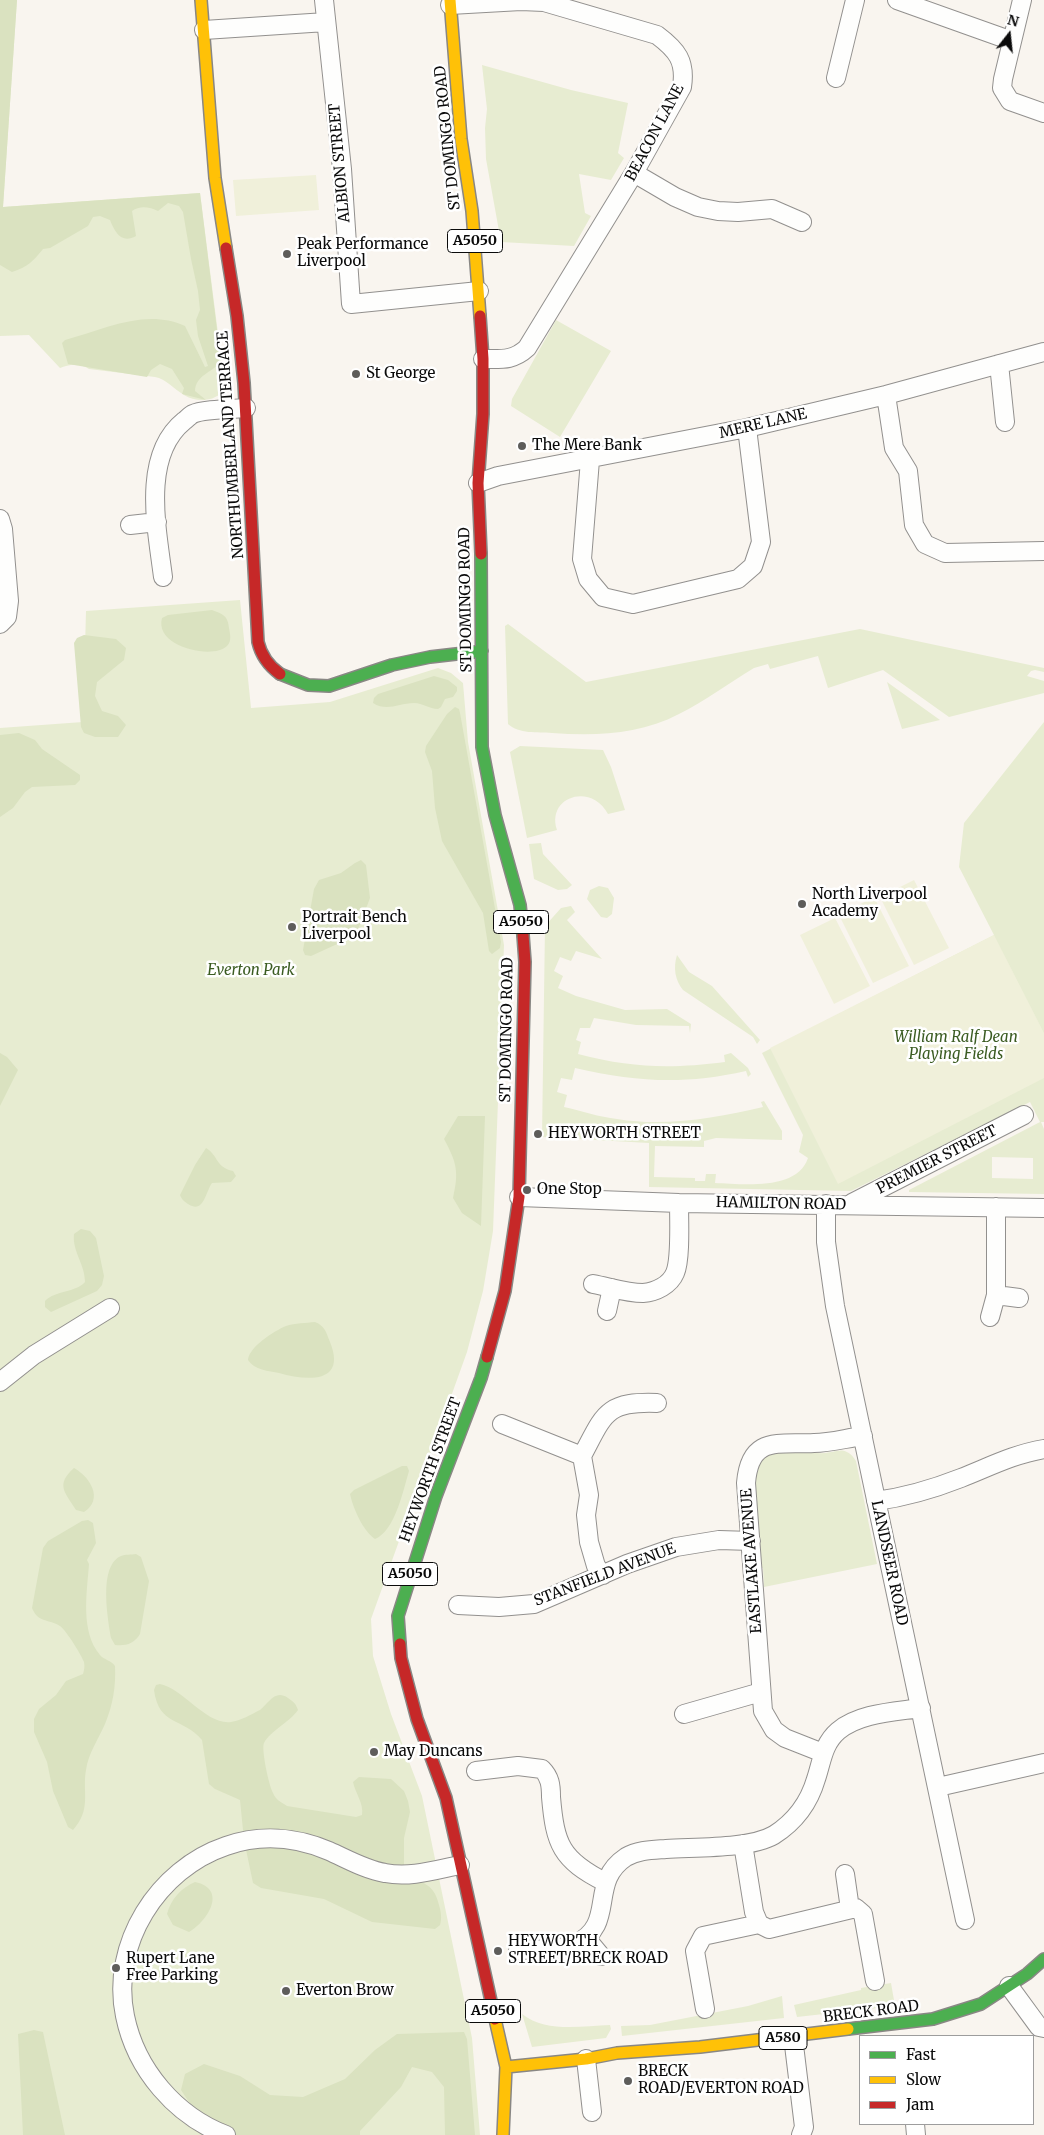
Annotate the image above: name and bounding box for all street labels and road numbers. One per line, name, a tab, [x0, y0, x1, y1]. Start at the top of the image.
street label: ST DOMINGO ROAD	[431, 65, 465, 211]
street label: BEACON LANE	[622, 81, 688, 185]
street label: ALBION STREET	[326, 103, 354, 223]
road number: A5050	[448, 230, 502, 252]
street label: NORTHUMBERLAND TERRACE	[214, 330, 248, 560]
street label: MERE LANE	[717, 405, 809, 443]
street label: ST DOMINGO ROAD	[456, 527, 476, 673]
road number: A5050	[494, 910, 548, 934]
street label: ST DOMINGO ROAD	[497, 957, 517, 1103]
street label: PREMIER STREET	[874, 1122, 1000, 1198]
street label: HAMILTON ROAD	[716, 1194, 846, 1214]
street label: HEYWORTH STREET	[396, 1395, 466, 1545]
street label: EASTLAKE AVENUE	[738, 1488, 766, 1634]
street label: LANDSEER ROAD	[867, 1499, 911, 1627]
street label: STANFIELD AVENUE	[532, 1540, 678, 1610]
road number: A5050	[382, 1562, 438, 1586]
street label: BRECK ROAD	[822, 1997, 920, 2027]
road number: A5050	[466, 2000, 520, 2022]
road number: A580	[759, 2026, 807, 2050]

